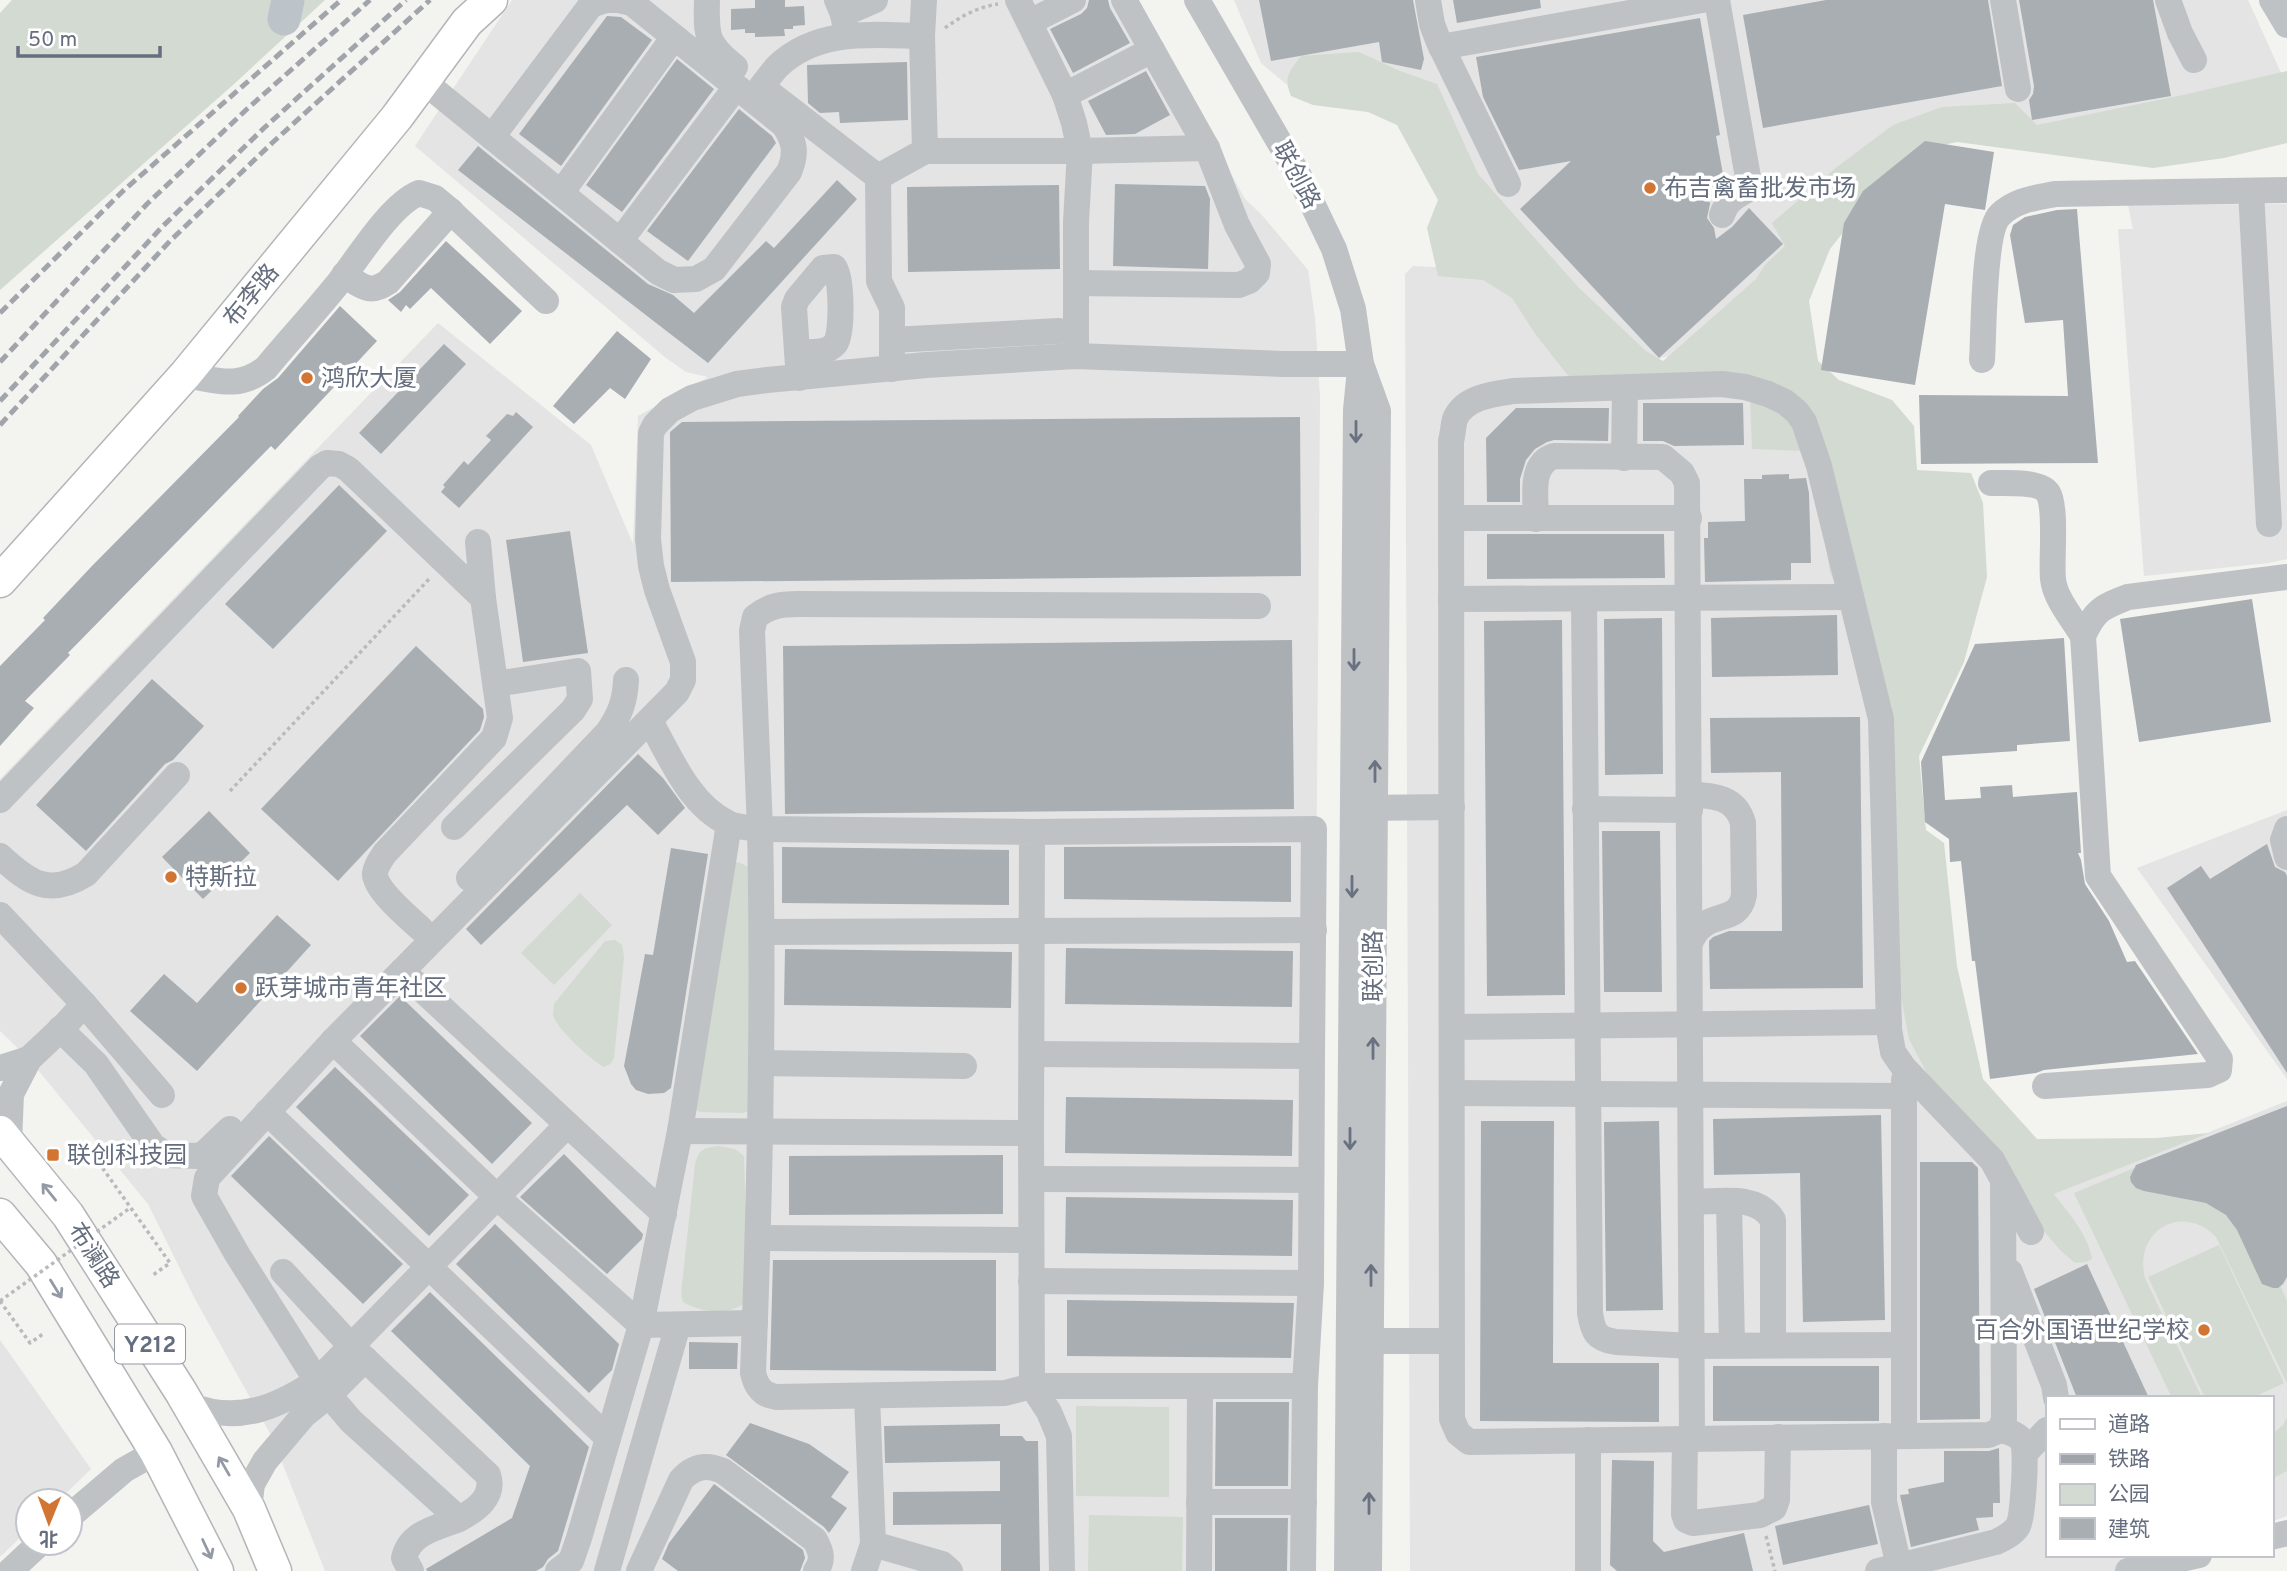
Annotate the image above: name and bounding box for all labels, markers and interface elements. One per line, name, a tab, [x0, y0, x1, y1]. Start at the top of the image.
scale bar	[18, 14, 159, 58]
text: 50 m	[28, 27, 77, 54]
street label: 联创路	[1265, 137, 1325, 215]
place label: 布吉禽畜批发市场	[1664, 175, 1856, 205]
marker: 布吉禽畜批发市场	[1642, 180, 1658, 196]
street label: 布李路	[218, 259, 287, 334]
place label: 鸿欣大厦	[321, 365, 417, 395]
marker: 鸿欣大厦	[299, 370, 315, 386]
one-way arrow	[1349, 420, 1363, 443]
one-way arrow	[1347, 648, 1361, 671]
one-way arrow	[1368, 760, 1382, 783]
place label: 特斯拉	[185, 864, 257, 894]
marker: 特斯拉	[163, 869, 179, 885]
one-way arrow	[1345, 875, 1359, 898]
street label: 联创路	[1360, 930, 1390, 1002]
place label: 跃芽城市青年社区	[255, 975, 447, 1005]
marker: 跃芽城市青年社区	[233, 980, 249, 996]
one-way arrow	[1366, 1037, 1380, 1060]
one-way arrow	[1343, 1127, 1357, 1150]
place label: 联创科技园	[67, 1142, 187, 1172]
marker: 联创科技园	[45, 1147, 61, 1163]
one-way arrow	[41, 1183, 57, 1201]
street label: 布澜路	[60, 1218, 125, 1294]
one-way arrow	[1364, 1264, 1378, 1287]
one-way arrow	[49, 1279, 63, 1299]
place label: 百合外国语世纪学校	[1974, 1317, 2190, 1347]
marker: 百合外国语世纪学校	[2196, 1322, 2212, 1338]
road number: Y212	[115, 1324, 185, 1364]
legend	[2046, 1396, 2273, 1557]
text: 道路	[2108, 1412, 2150, 1439]
text: 铁路	[2108, 1447, 2150, 1474]
one-way arrow	[217, 1456, 230, 1477]
text: 公园	[2108, 1482, 2150, 1509]
north arrow	[14, 1487, 84, 1557]
one-way arrow	[1362, 1492, 1376, 1515]
text: 建筑	[2108, 1517, 2150, 1544]
text: 北	[39, 1525, 58, 1549]
one-way arrow	[201, 1539, 214, 1560]

